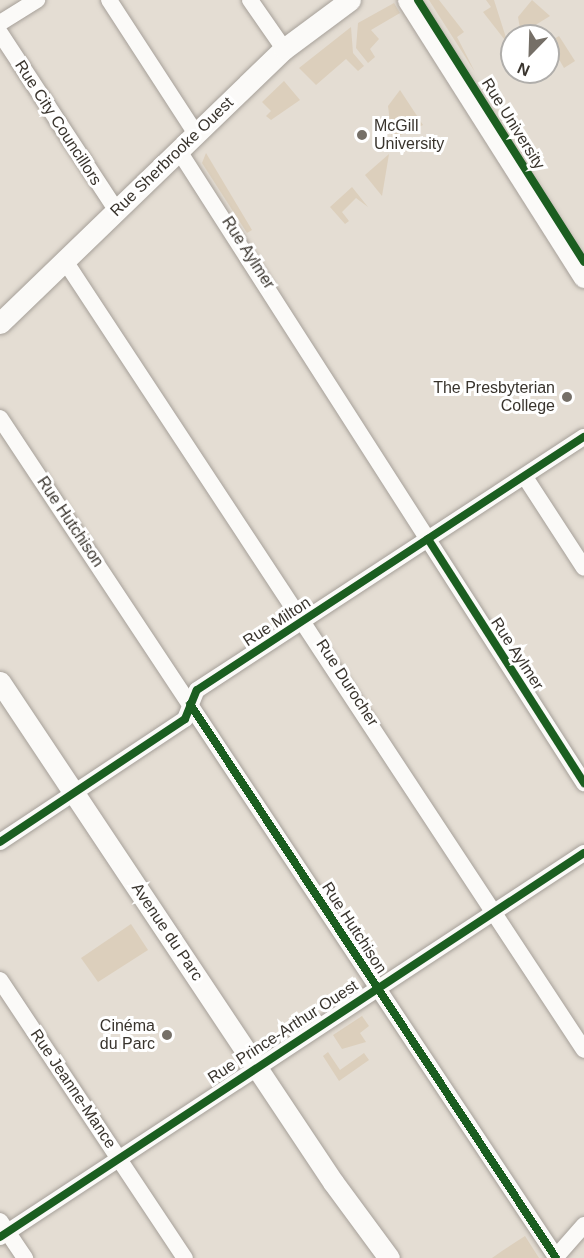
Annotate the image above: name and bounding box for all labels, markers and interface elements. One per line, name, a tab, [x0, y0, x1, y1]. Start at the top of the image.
north arrow	[500, 24, 560, 84]
street label: Rue City Councillors	[10, 57, 106, 189]
text: N	[515, 59, 532, 79]
street label: Rue University	[477, 75, 549, 173]
street label: Rue Sherbrooke Ouest	[106, 93, 238, 221]
place label: McGill University	[374, 116, 444, 154]
marker: McGill University	[355, 128, 369, 142]
street label: Rue Aylmer	[217, 213, 279, 293]
place label: The Presbyterian College	[433, 378, 555, 416]
marker: The Presbyterian College	[560, 390, 574, 404]
street label: Rue Hutchison	[33, 473, 107, 571]
street label: Rue Milton	[240, 593, 314, 651]
street label: Rue Aylmer	[486, 614, 548, 694]
street label: Rue Durocher	[312, 636, 382, 730]
street label: Rue Hutchison	[317, 879, 391, 977]
street label: Avenue du Parc	[127, 880, 207, 984]
street label: Rue Prince-Arthur Ouest	[204, 976, 362, 1088]
place label: Cinéma du Parc	[100, 1016, 155, 1054]
street label: Rue Jeanne-Mance	[26, 1026, 120, 1152]
marker: Cinéma du Parc	[160, 1028, 174, 1042]

